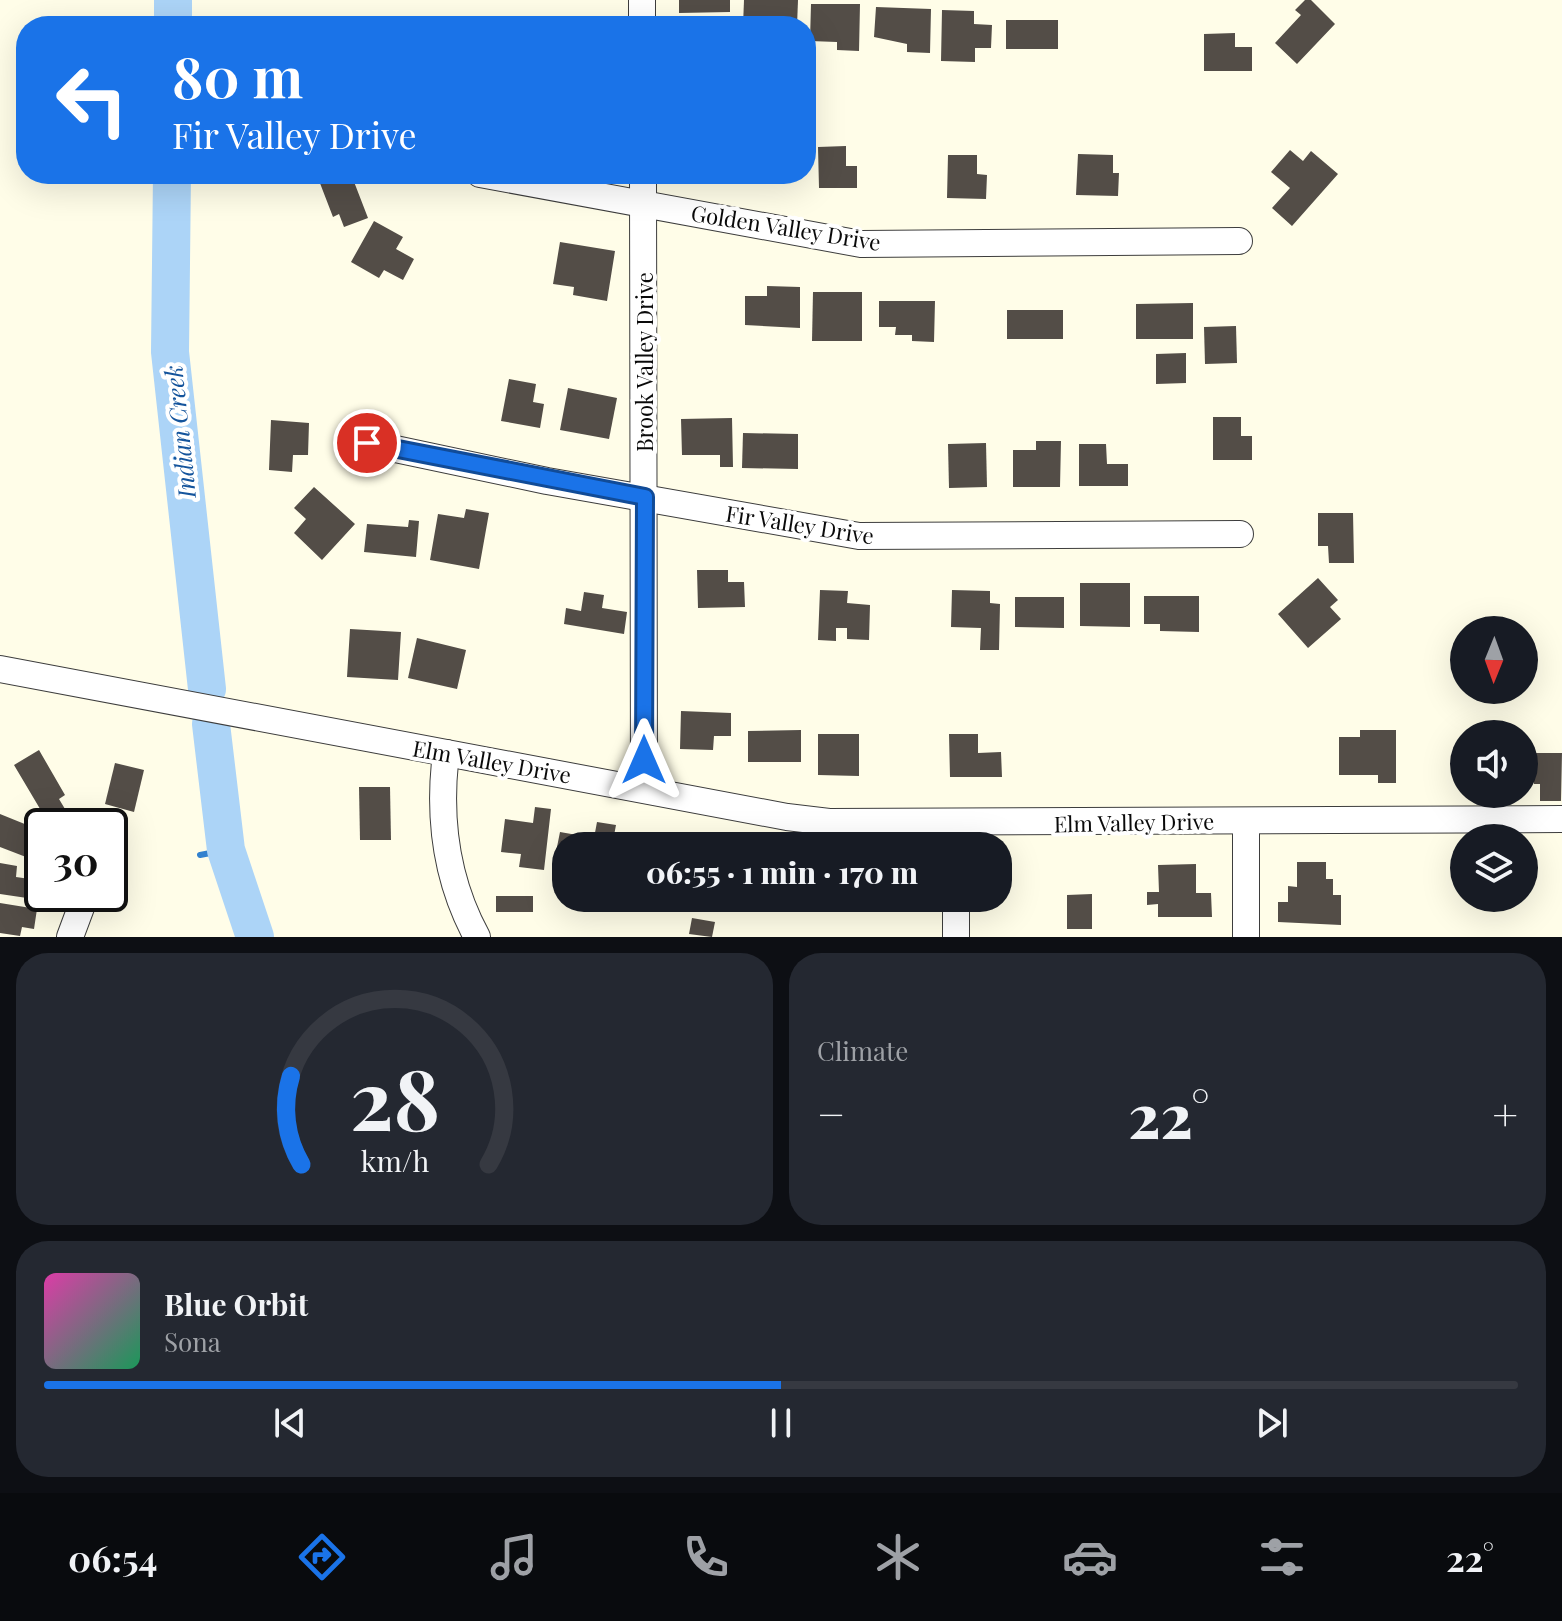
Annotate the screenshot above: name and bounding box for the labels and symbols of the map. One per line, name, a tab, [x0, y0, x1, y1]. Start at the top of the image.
street label: Golden Valley Drive	[689, 197, 883, 257]
street label: Brook Valley Drive	[629, 272, 659, 452]
water label: Indian Creek	[156, 364, 202, 501]
pin	[333, 409, 401, 477]
street label: Fir Valley Drive	[724, 497, 876, 551]
north arrow	[1450, 616, 1538, 704]
position arrow	[602, 718, 686, 802]
street label: Elm Valley Drive	[410, 732, 574, 790]
street label: Elm Valley Drive	[1053, 806, 1215, 838]
speed limit sign: 30	[24, 808, 128, 912]

